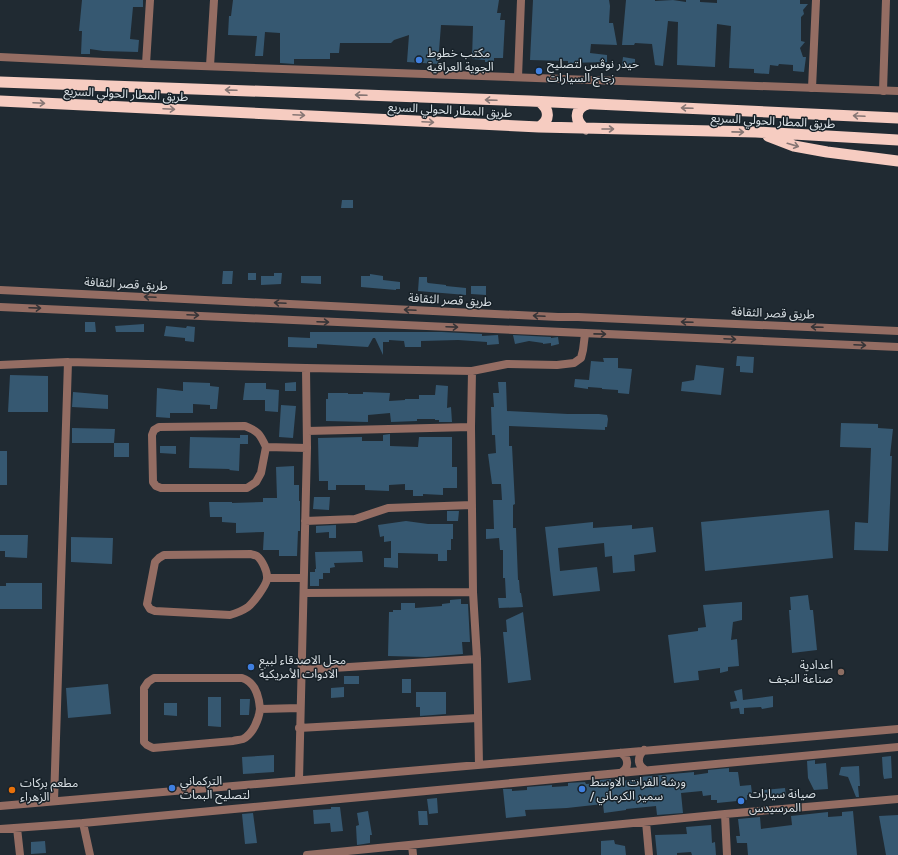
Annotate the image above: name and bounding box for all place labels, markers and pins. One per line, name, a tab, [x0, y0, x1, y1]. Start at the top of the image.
place label: مكتب خطوط الجوية العراقية	[427, 45, 494, 74]
marker: مكتب خطوط الجوية العراقية	[414, 55, 424, 65]
place label: حيدر نوڤس لتصليح زجاج السيارات	[547, 56, 639, 87]
marker: حيدر نوڤس لتصليح زجاج السيارات	[534, 66, 544, 76]
place label: محل الاصدقاء لبيع الادوات الأمريكية	[259, 652, 346, 681]
place label: اعدادية صناعة النجف	[769, 657, 833, 686]
marker: محل الاصدقاء لبيع الادوات الأمريكية	[246, 662, 256, 672]
marker: اعدادية صناعة النجف	[836, 667, 846, 677]
place label: التركماني لتصليح البمات	[180, 773, 250, 804]
place label: ورشة الفرات الاوسط / سمير الكرماني	[589, 774, 686, 806]
place label: مطعم بركات الزهراء	[20, 775, 78, 804]
marker: التركماني لتصليح البمات	[167, 783, 177, 793]
marker: ورشة الفرات الاوسط / سمير الكرماني	[577, 784, 587, 794]
marker: مطعم بركات الزهراء	[7, 785, 17, 795]
place label: صيانة سيارات المرسيدس	[749, 786, 816, 815]
marker: صيانة سيارات المرسيدس	[736, 796, 746, 806]

